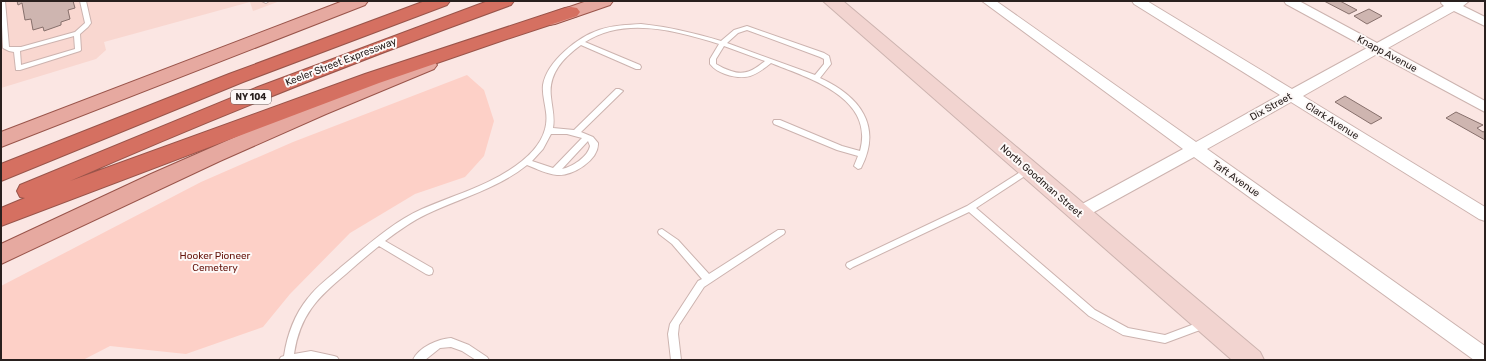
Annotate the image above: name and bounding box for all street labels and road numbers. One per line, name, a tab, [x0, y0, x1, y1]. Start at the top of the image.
street label: Knapp Avenue	[1355, 33, 1420, 75]
street label: Keeler Street Expressway	[284, 35, 399, 89]
road number: NY 104	[231, 90, 271, 104]
street label: Dix Street	[1248, 91, 1294, 123]
street label: Clark Avenue	[1303, 100, 1361, 142]
street label: North Goodman Street	[997, 142, 1085, 220]
street label: Taft Avenue	[1210, 158, 1262, 200]

